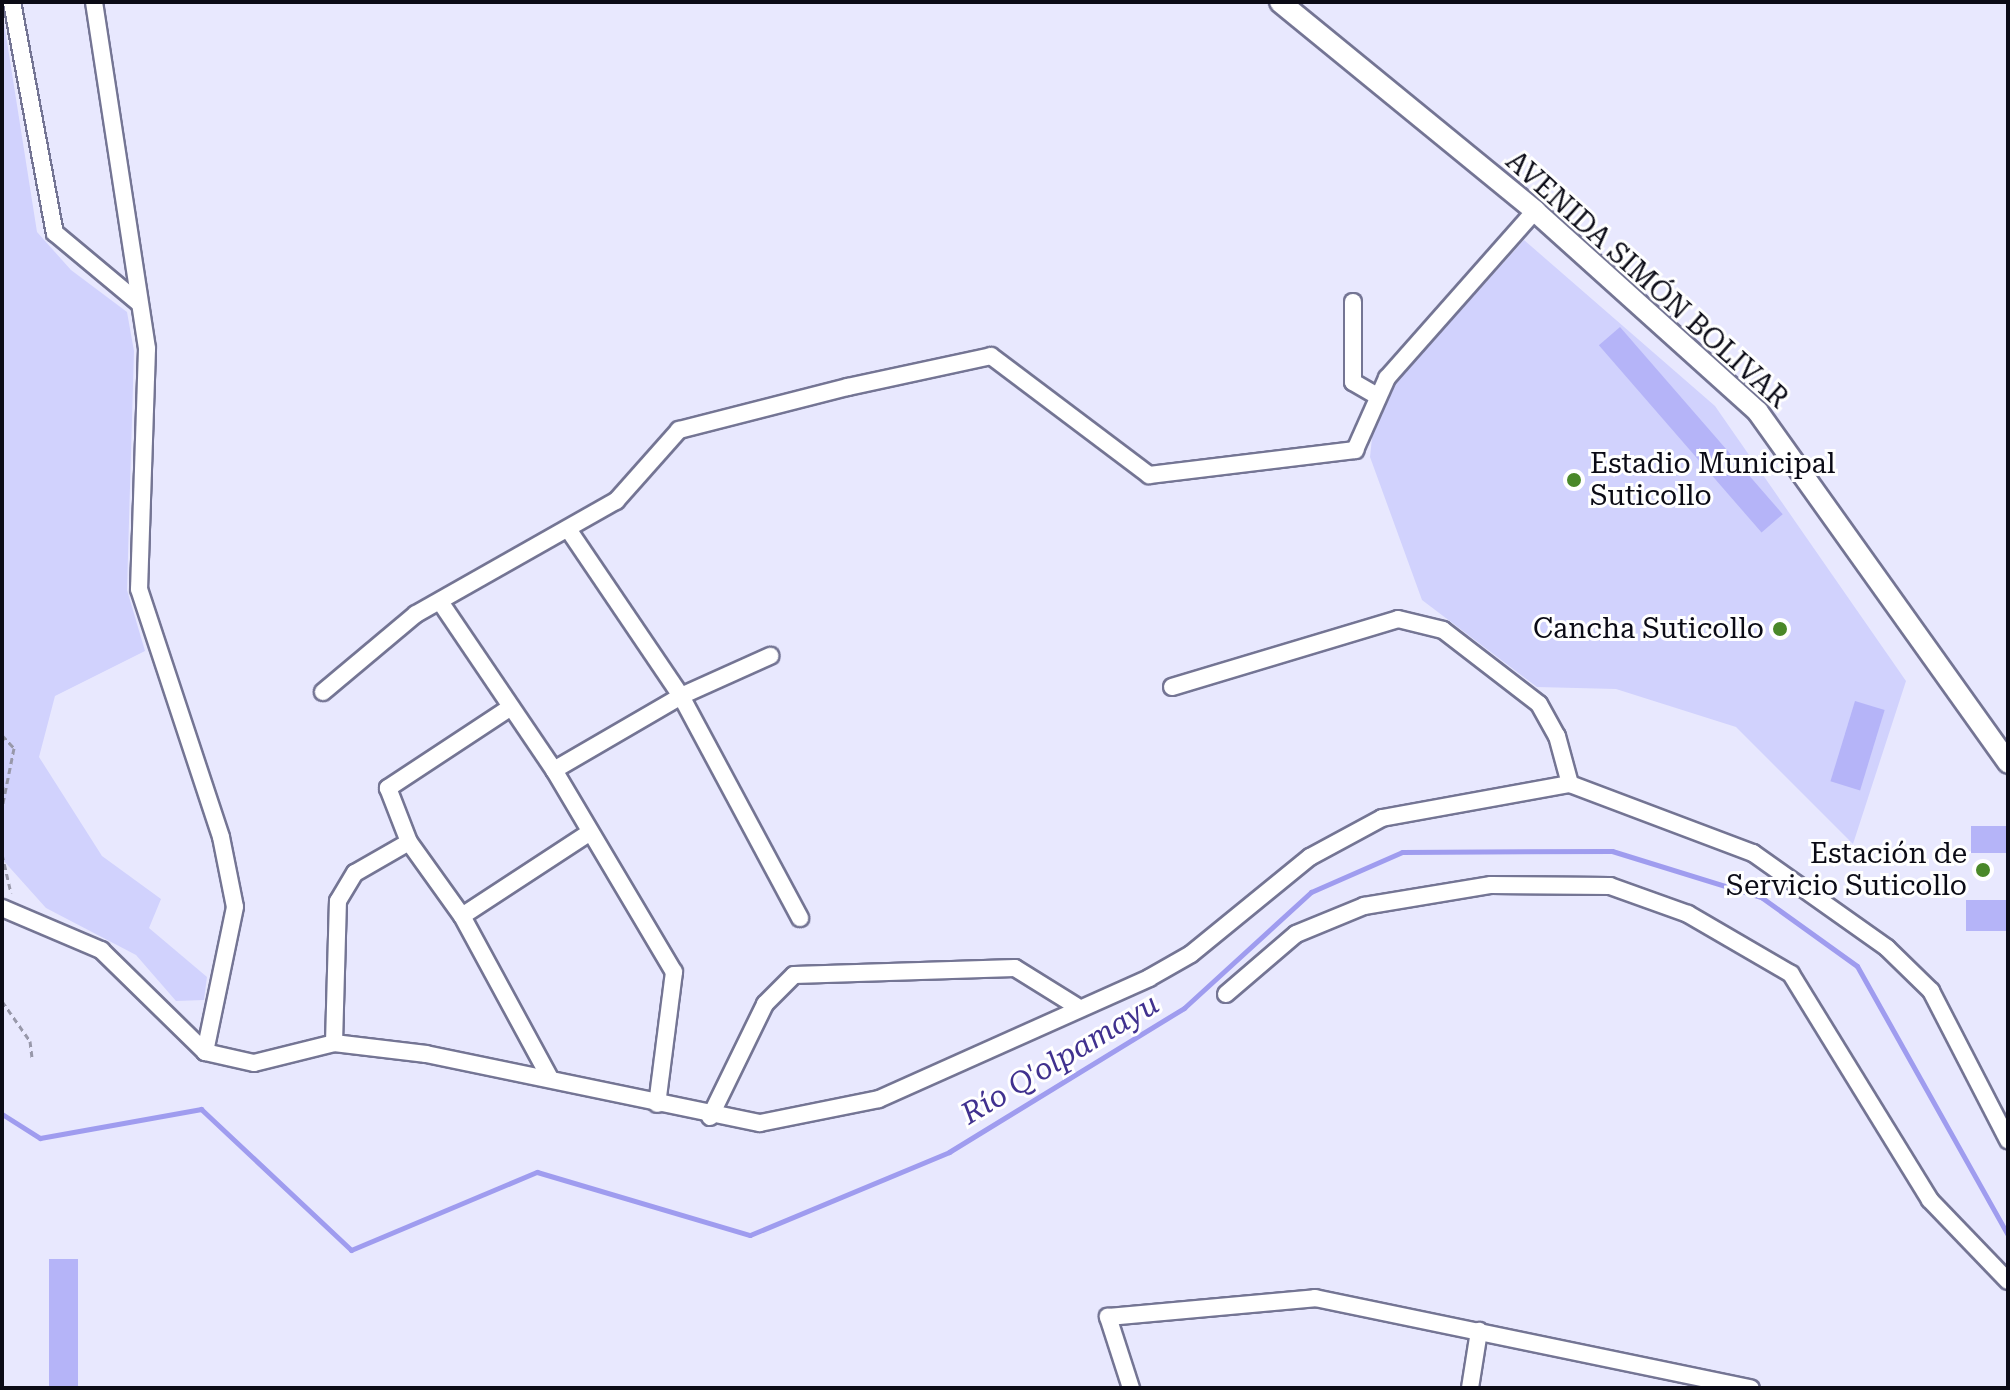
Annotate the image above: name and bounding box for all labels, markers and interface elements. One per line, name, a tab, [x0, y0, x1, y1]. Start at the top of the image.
street label: AVENIDA SIMÓN BOLIVAR	[1499, 144, 1795, 416]
place label: Estadio Municipal Suticollo	[1590, 447, 1835, 513]
marker: Estadio Municipal Suticollo	[1565, 471, 1583, 489]
place label: Cancha Suticollo	[1533, 612, 1764, 646]
marker: Cancha Suticollo	[1771, 620, 1789, 638]
place label: Estación de Servicio Suticollo	[1726, 837, 1967, 903]
marker: Estación de Servicio Suticollo	[1974, 861, 1992, 879]
water label: Río Q'olpamayu	[955, 986, 1165, 1132]

